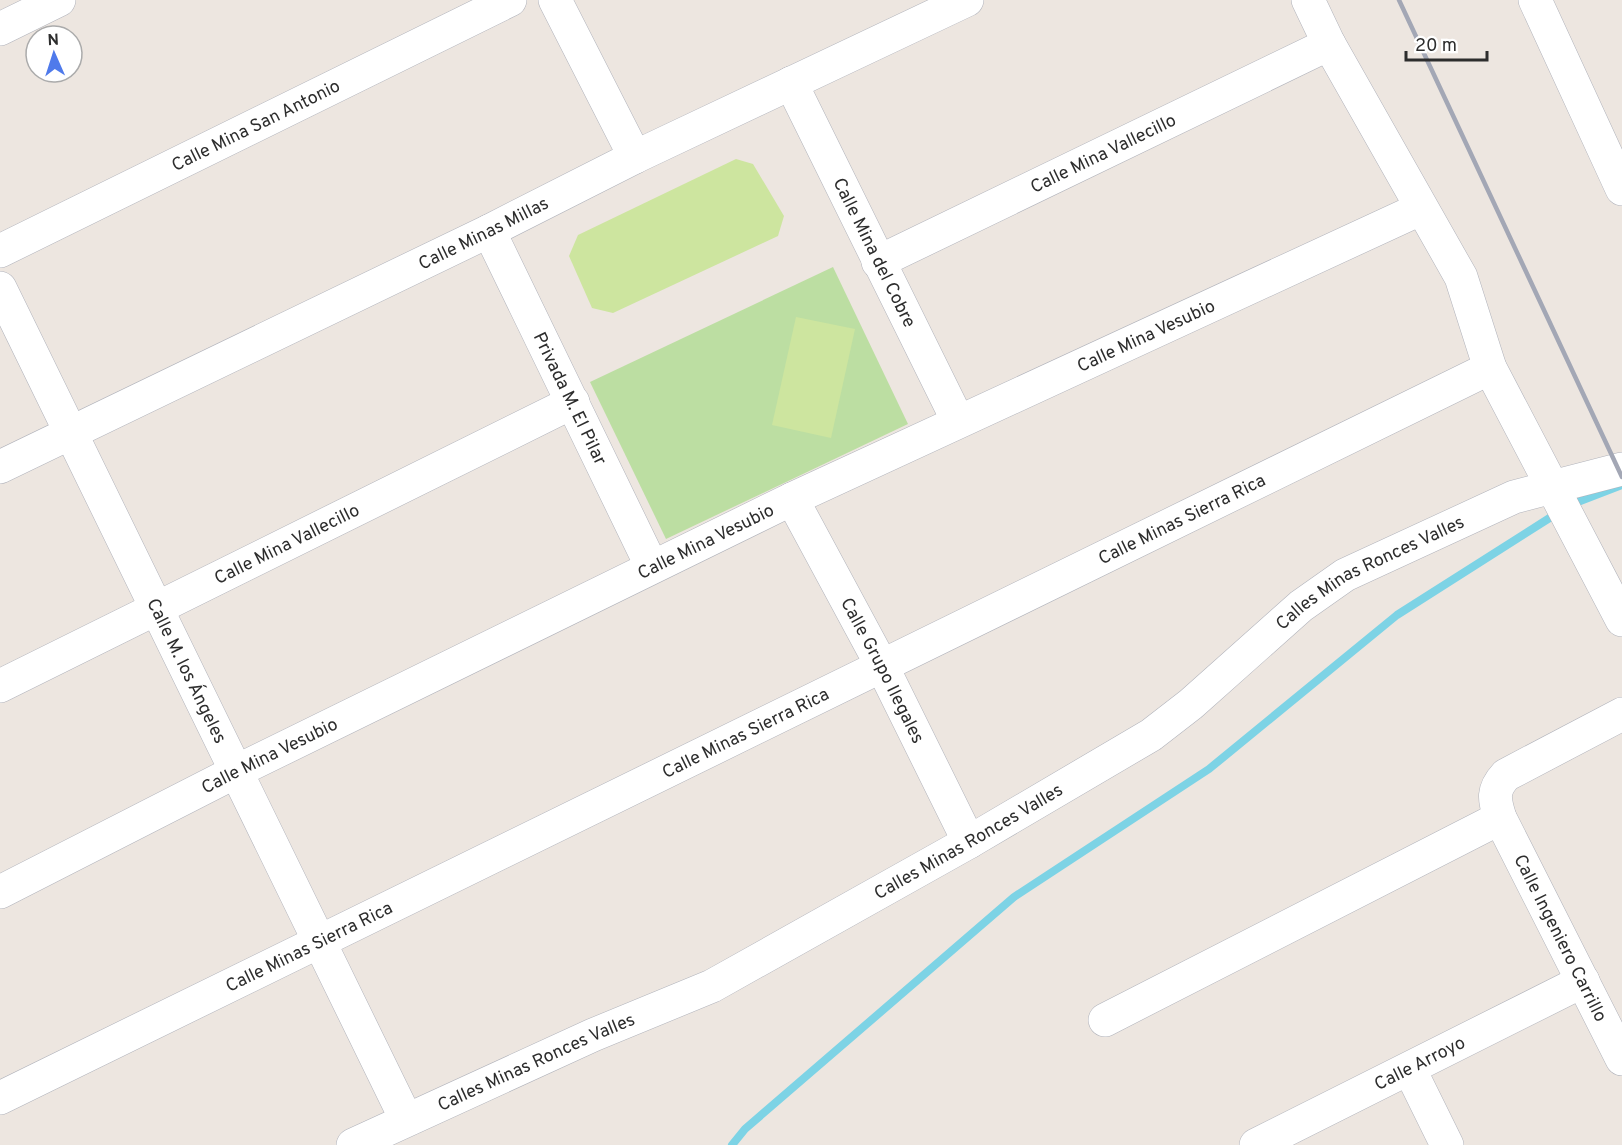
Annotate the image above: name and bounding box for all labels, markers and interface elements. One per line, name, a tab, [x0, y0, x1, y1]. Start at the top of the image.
north arrow	[24, 24, 84, 84]
scale bar	[1406, 24, 1487, 62]
text: N	[47, 31, 60, 51]
text: 20 m	[1415, 35, 1457, 58]
street label: Calle Mina San Antonio	[168, 75, 344, 178]
street label: Calle Mina Vallecillo	[1027, 110, 1180, 200]
street label: Calle Mina del Cobre	[827, 174, 920, 332]
street label: Calle Minas Millas	[415, 193, 553, 276]
street label: Calle Mina Vesubio	[1074, 295, 1219, 379]
street label: Privada M. El Pilar	[527, 329, 611, 469]
street label: Calle Minas Sierra Rica	[1095, 470, 1270, 571]
street label: Calle Mina Vesubio	[634, 499, 778, 586]
street label: Calle Mina Vallecillo	[211, 500, 364, 591]
street label: Calles Minas Ronces Valles	[1272, 511, 1468, 636]
street label: Calle Grupo Ilegales	[834, 594, 929, 748]
street label: Calle M. los Ángeles	[140, 595, 231, 748]
street label: Calle Minas Sierra Rica	[659, 684, 833, 785]
street label: Calle Mina Vesubio	[198, 713, 342, 800]
street label: Calles Minas Ronces Valles	[870, 779, 1068, 906]
street label: Calle Ingeniero Carrillo	[1507, 851, 1611, 1026]
street label: Calle Minas Sierra Rica	[222, 897, 397, 999]
street label: Calles Minas Ronces Valles	[434, 1009, 639, 1118]
street label: Calle Arroyo	[1371, 1032, 1470, 1097]

